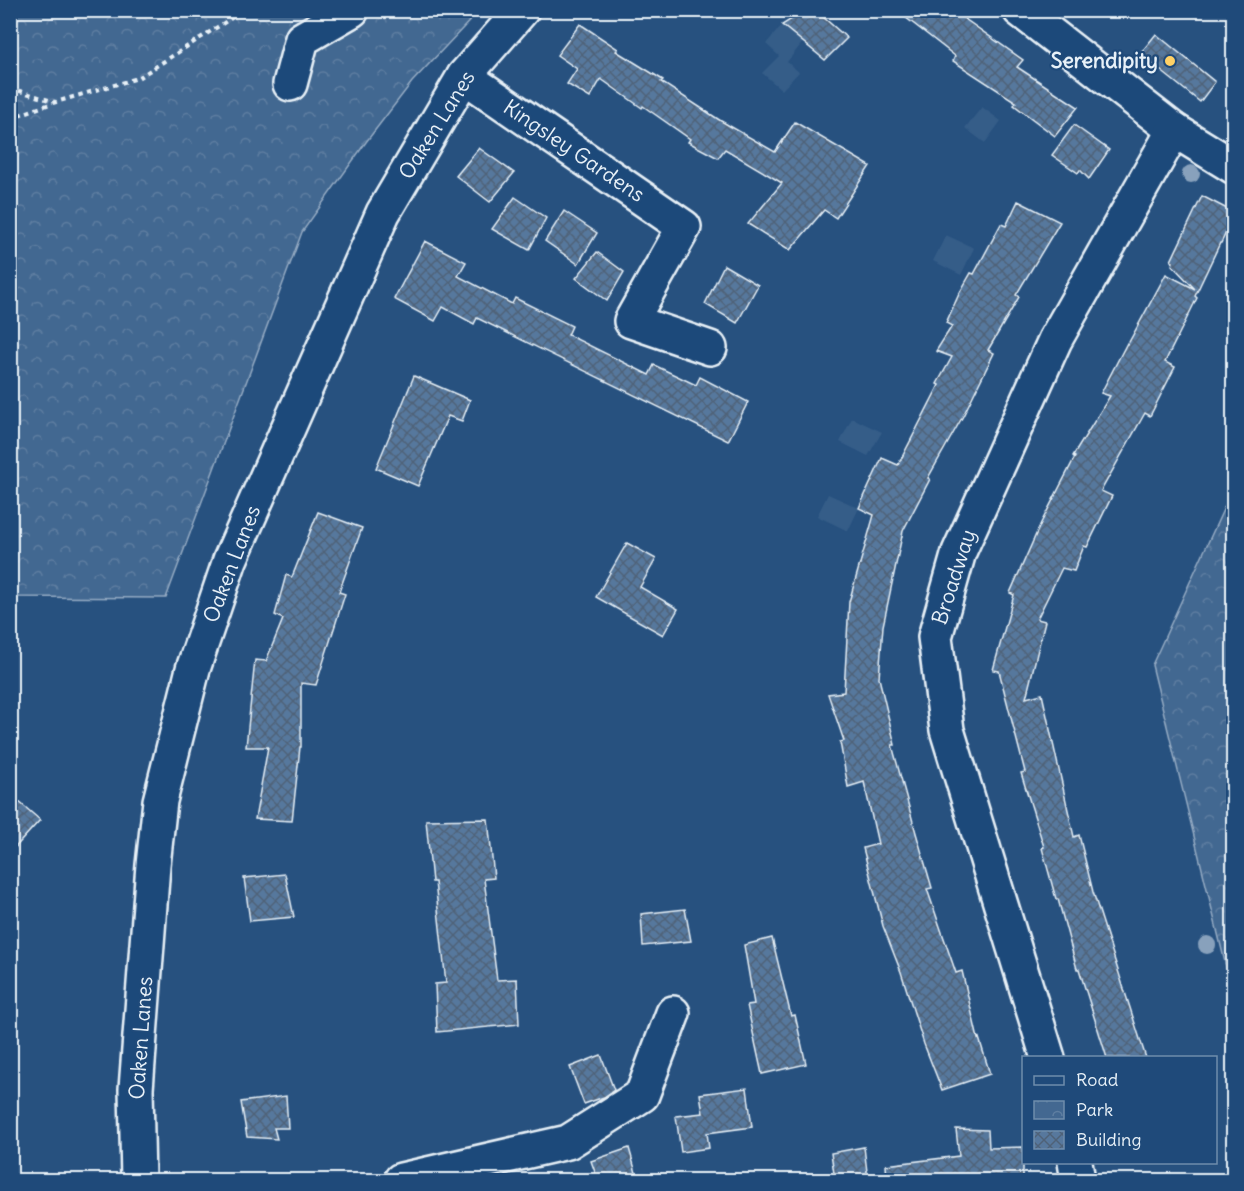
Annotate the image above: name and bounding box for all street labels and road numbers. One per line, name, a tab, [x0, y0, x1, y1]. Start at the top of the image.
street label: Oaken Lanes	[392, 65, 481, 184]
street label: Kingsley Gardens	[498, 93, 650, 208]
street label: Oaken Lanes	[197, 501, 266, 626]
street label: Broadway	[925, 526, 982, 628]
street label: Oaken Lanes	[123, 975, 158, 1101]

